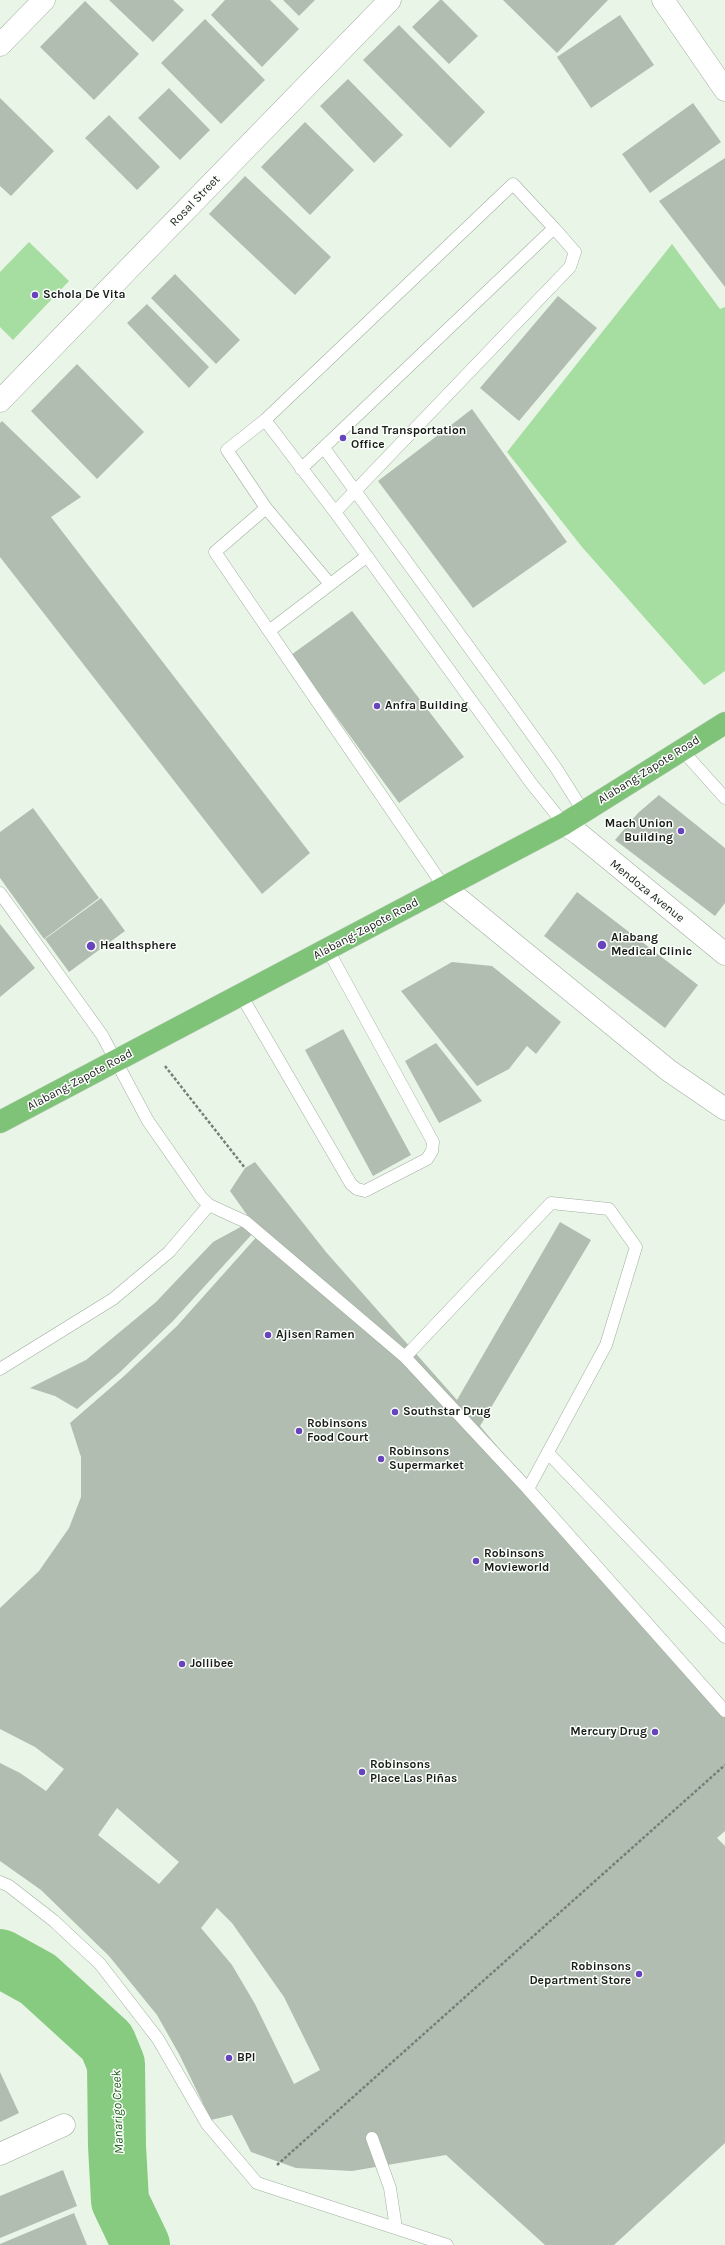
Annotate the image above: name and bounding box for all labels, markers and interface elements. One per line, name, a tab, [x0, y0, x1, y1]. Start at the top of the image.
street label: Rosal Street	[167, 172, 223, 230]
place label: Schola De Vita	[43, 288, 126, 302]
marker: Schola De Vita	[30, 290, 40, 300]
place label: Land Transportation Office	[351, 424, 466, 452]
marker: Land Transportation Office	[338, 433, 348, 443]
place label: Anfra Building	[385, 699, 468, 713]
marker: Anfra Building	[372, 701, 382, 711]
street label: Alabang-Zapote Road	[595, 733, 703, 807]
place label: Mach Union Building	[605, 817, 673, 845]
marker: Mach Union Building	[676, 826, 686, 836]
street label: Mendoza Avenue	[607, 856, 687, 926]
street label: Alabang-Zapote Road	[311, 895, 421, 963]
place label: Alabang Medical Clinic	[611, 931, 692, 959]
place label: Healthsphere	[100, 939, 176, 953]
marker: Alabang Medical Clinic	[596, 939, 608, 951]
marker: Healthsphere	[85, 940, 97, 952]
street label: Alabang-Zapote Road	[25, 1046, 135, 1114]
place label: Ajisen Ramen	[276, 1328, 355, 1342]
marker: Ajisen Ramen	[263, 1330, 273, 1340]
place label: Southstar Drug	[403, 1405, 490, 1419]
marker: Southstar Drug	[390, 1407, 400, 1417]
place label: Robinsons Food Court	[307, 1417, 369, 1445]
marker: Robinsons Food Court	[294, 1426, 304, 1436]
place label: Robinsons Supermarket	[389, 1445, 464, 1473]
marker: Robinsons Supermarket	[376, 1454, 386, 1464]
place label: Robinsons Movieworld	[484, 1547, 549, 1575]
marker: Robinsons Movieworld	[471, 1556, 481, 1566]
place label: Jollibee	[190, 1657, 233, 1671]
marker: Jollibee	[177, 1659, 187, 1669]
place label: Mercury Drug	[570, 1725, 647, 1739]
marker: Mercury Drug	[650, 1727, 660, 1737]
place label: Robinsons Place Las Piñas	[370, 1758, 457, 1786]
marker: Robinsons Place Las Piñas	[357, 1767, 367, 1777]
place label: Robinsons Department Store	[529, 1960, 631, 1988]
marker: Robinsons Department Store	[634, 1969, 644, 1979]
place label: BPI	[237, 2051, 255, 2065]
marker: BPI	[224, 2053, 234, 2063]
water label: Manarigo Creek	[109, 2070, 127, 2154]

